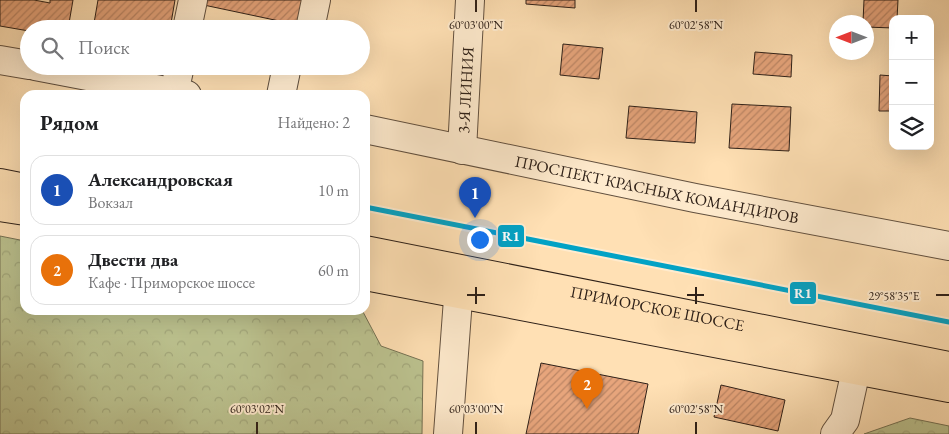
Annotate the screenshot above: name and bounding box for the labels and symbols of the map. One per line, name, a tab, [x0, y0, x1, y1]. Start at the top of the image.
north arrow	[829, 15, 874, 60]
text: 60°03'00"N	[449, 17, 503, 33]
text: 60°02'58"N	[669, 17, 723, 33]
street label: 3-Я ЛИНИЯ	[452, 46, 478, 134]
street label: ПРОСПЕКТ КРАСНЫХ КОМАНДИРОВ	[513, 150, 801, 228]
pin: 1	[459, 177, 491, 218]
line badge: R1	[497, 224, 525, 248]
your location	[467, 227, 493, 253]
text: R1	[502, 227, 520, 245]
street label: ПРИМОРСКОЕ ШОССЕ	[569, 281, 746, 336]
line badge: R1	[789, 281, 817, 305]
text: R1	[794, 284, 812, 302]
text: 29°58'35"E	[868, 288, 920, 304]
pin: 2	[571, 368, 603, 409]
text: 60°03'02"N	[230, 401, 284, 417]
text: 60°03'00"N	[449, 401, 503, 417]
text: 60°02'58"N	[669, 401, 723, 417]

